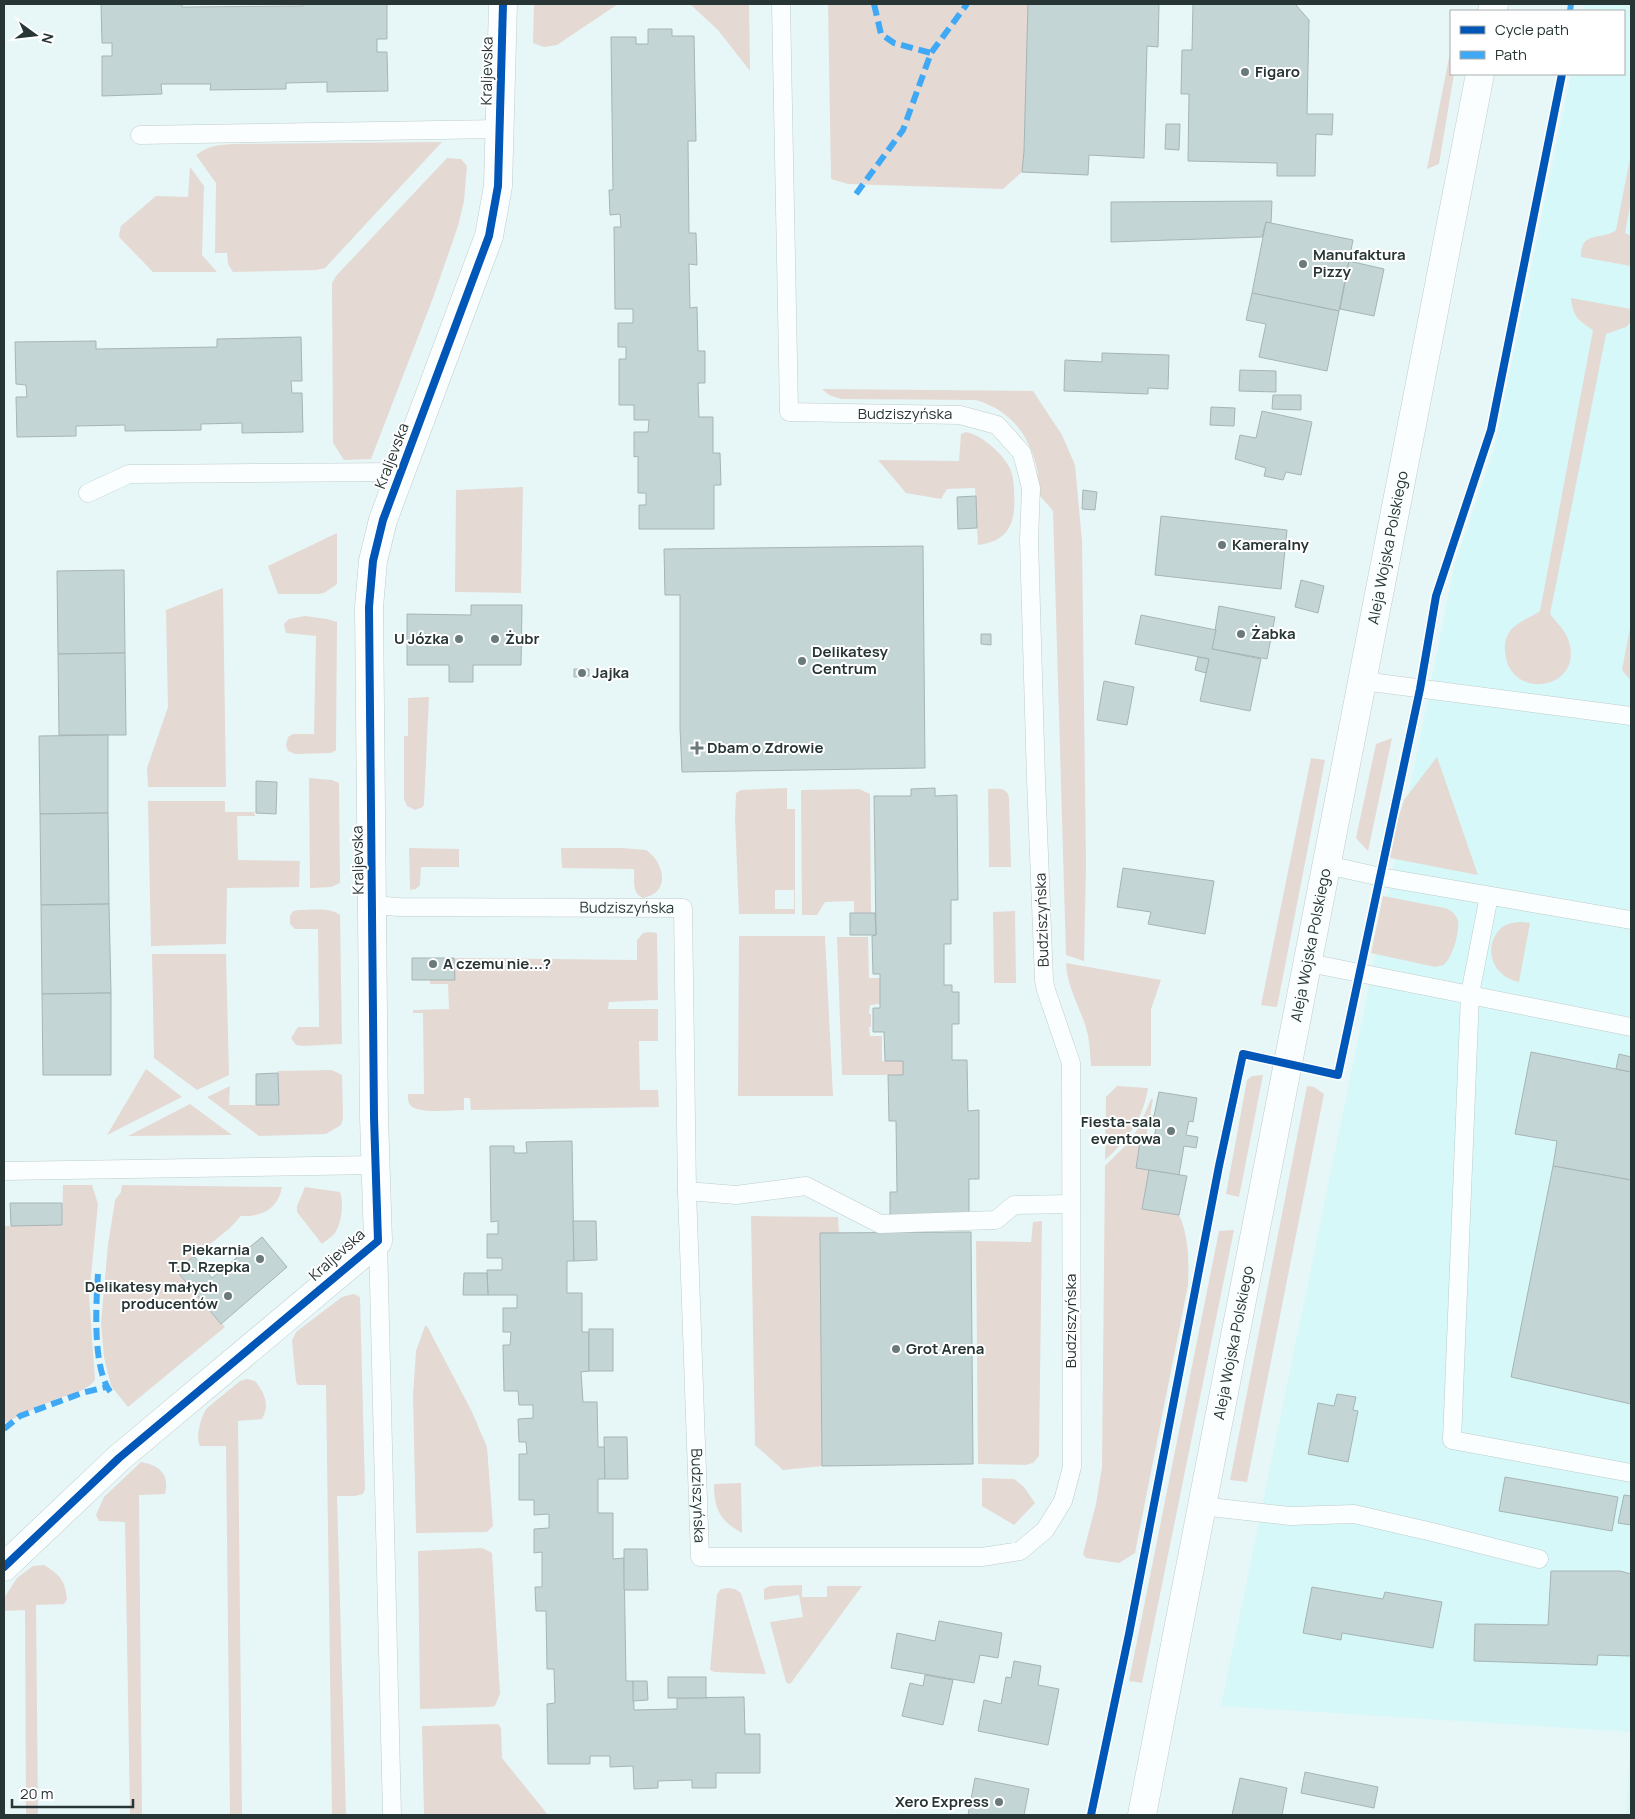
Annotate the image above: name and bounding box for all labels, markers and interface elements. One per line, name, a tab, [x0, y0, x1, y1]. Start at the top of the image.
north arrow	[10, 10, 60, 60]
legend	[1450, 10, 1625, 75]
text: Cycle path	[1495, 19, 1569, 40]
text: N	[38, 31, 59, 46]
street label: Kraljevska	[475, 36, 498, 106]
text: Path	[1495, 44, 1527, 65]
place label: Figaro	[1255, 61, 1300, 82]
marker: Figaro	[1239, 66, 1251, 78]
place label: Manufaktura Pizzy	[1313, 244, 1406, 282]
marker: Manufaktura Pizzy	[1297, 258, 1309, 270]
street label: Budziszyńska	[858, 403, 952, 424]
street label: Kraljevska	[369, 420, 414, 492]
street label: Aleja Wojska Polskiego	[1362, 469, 1413, 626]
place label: Kameralny	[1232, 534, 1309, 555]
marker: Kameralny	[1216, 539, 1228, 551]
place label: Żabka	[1251, 623, 1296, 644]
place label: U Józka	[394, 628, 449, 649]
place label: Żubr	[505, 628, 540, 649]
marker: Żabka	[1235, 628, 1247, 640]
marker: U Józka	[453, 633, 465, 645]
marker: Żubr	[489, 633, 501, 645]
place label: Delikatesy Centrum	[812, 641, 889, 679]
marker: Delikatesy Centrum	[796, 655, 808, 667]
place label: Jajka	[592, 662, 629, 683]
marker: Jajka	[576, 667, 588, 679]
place label: Dbam o Zdrowie	[707, 737, 823, 758]
marker: Dbam o Zdrowie	[691, 742, 703, 754]
street label: Kraljevska	[346, 825, 369, 895]
street label: Aleja Wojska Polskiego	[1285, 866, 1336, 1024]
street label: Budziszyńska	[1029, 872, 1054, 968]
street label: Budziszyńska	[580, 897, 674, 918]
place label: A czemu nie...?	[443, 953, 551, 974]
marker: A czemu nie...?	[427, 958, 439, 970]
place label: Fiesta-sala eventowa	[1081, 1111, 1161, 1149]
marker: Fiesta-sala eventowa	[1165, 1125, 1177, 1137]
street label: Kraljevska	[304, 1224, 369, 1286]
place label: Piekarnia T.D. Rzepka	[168, 1239, 250, 1277]
marker: Piekarnia T.D. Rzepka	[254, 1253, 266, 1265]
street label: Aleja Wojska Polskiego	[1208, 1264, 1258, 1421]
street label: Budziszyńska	[1060, 1274, 1081, 1368]
place label: Delikatesy małych producentów	[85, 1276, 218, 1314]
marker: Delikatesy małych producentów	[222, 1290, 234, 1302]
place label: Grot Arena	[906, 1338, 984, 1359]
marker: Grot Arena	[890, 1343, 902, 1355]
street label: Budziszyńska	[686, 1448, 710, 1543]
scale bar	[12, 1776, 134, 1808]
text: 20 m	[20, 1783, 53, 1804]
place label: Xero Express	[895, 1791, 989, 1812]
marker: Xero Express	[993, 1796, 1005, 1808]

